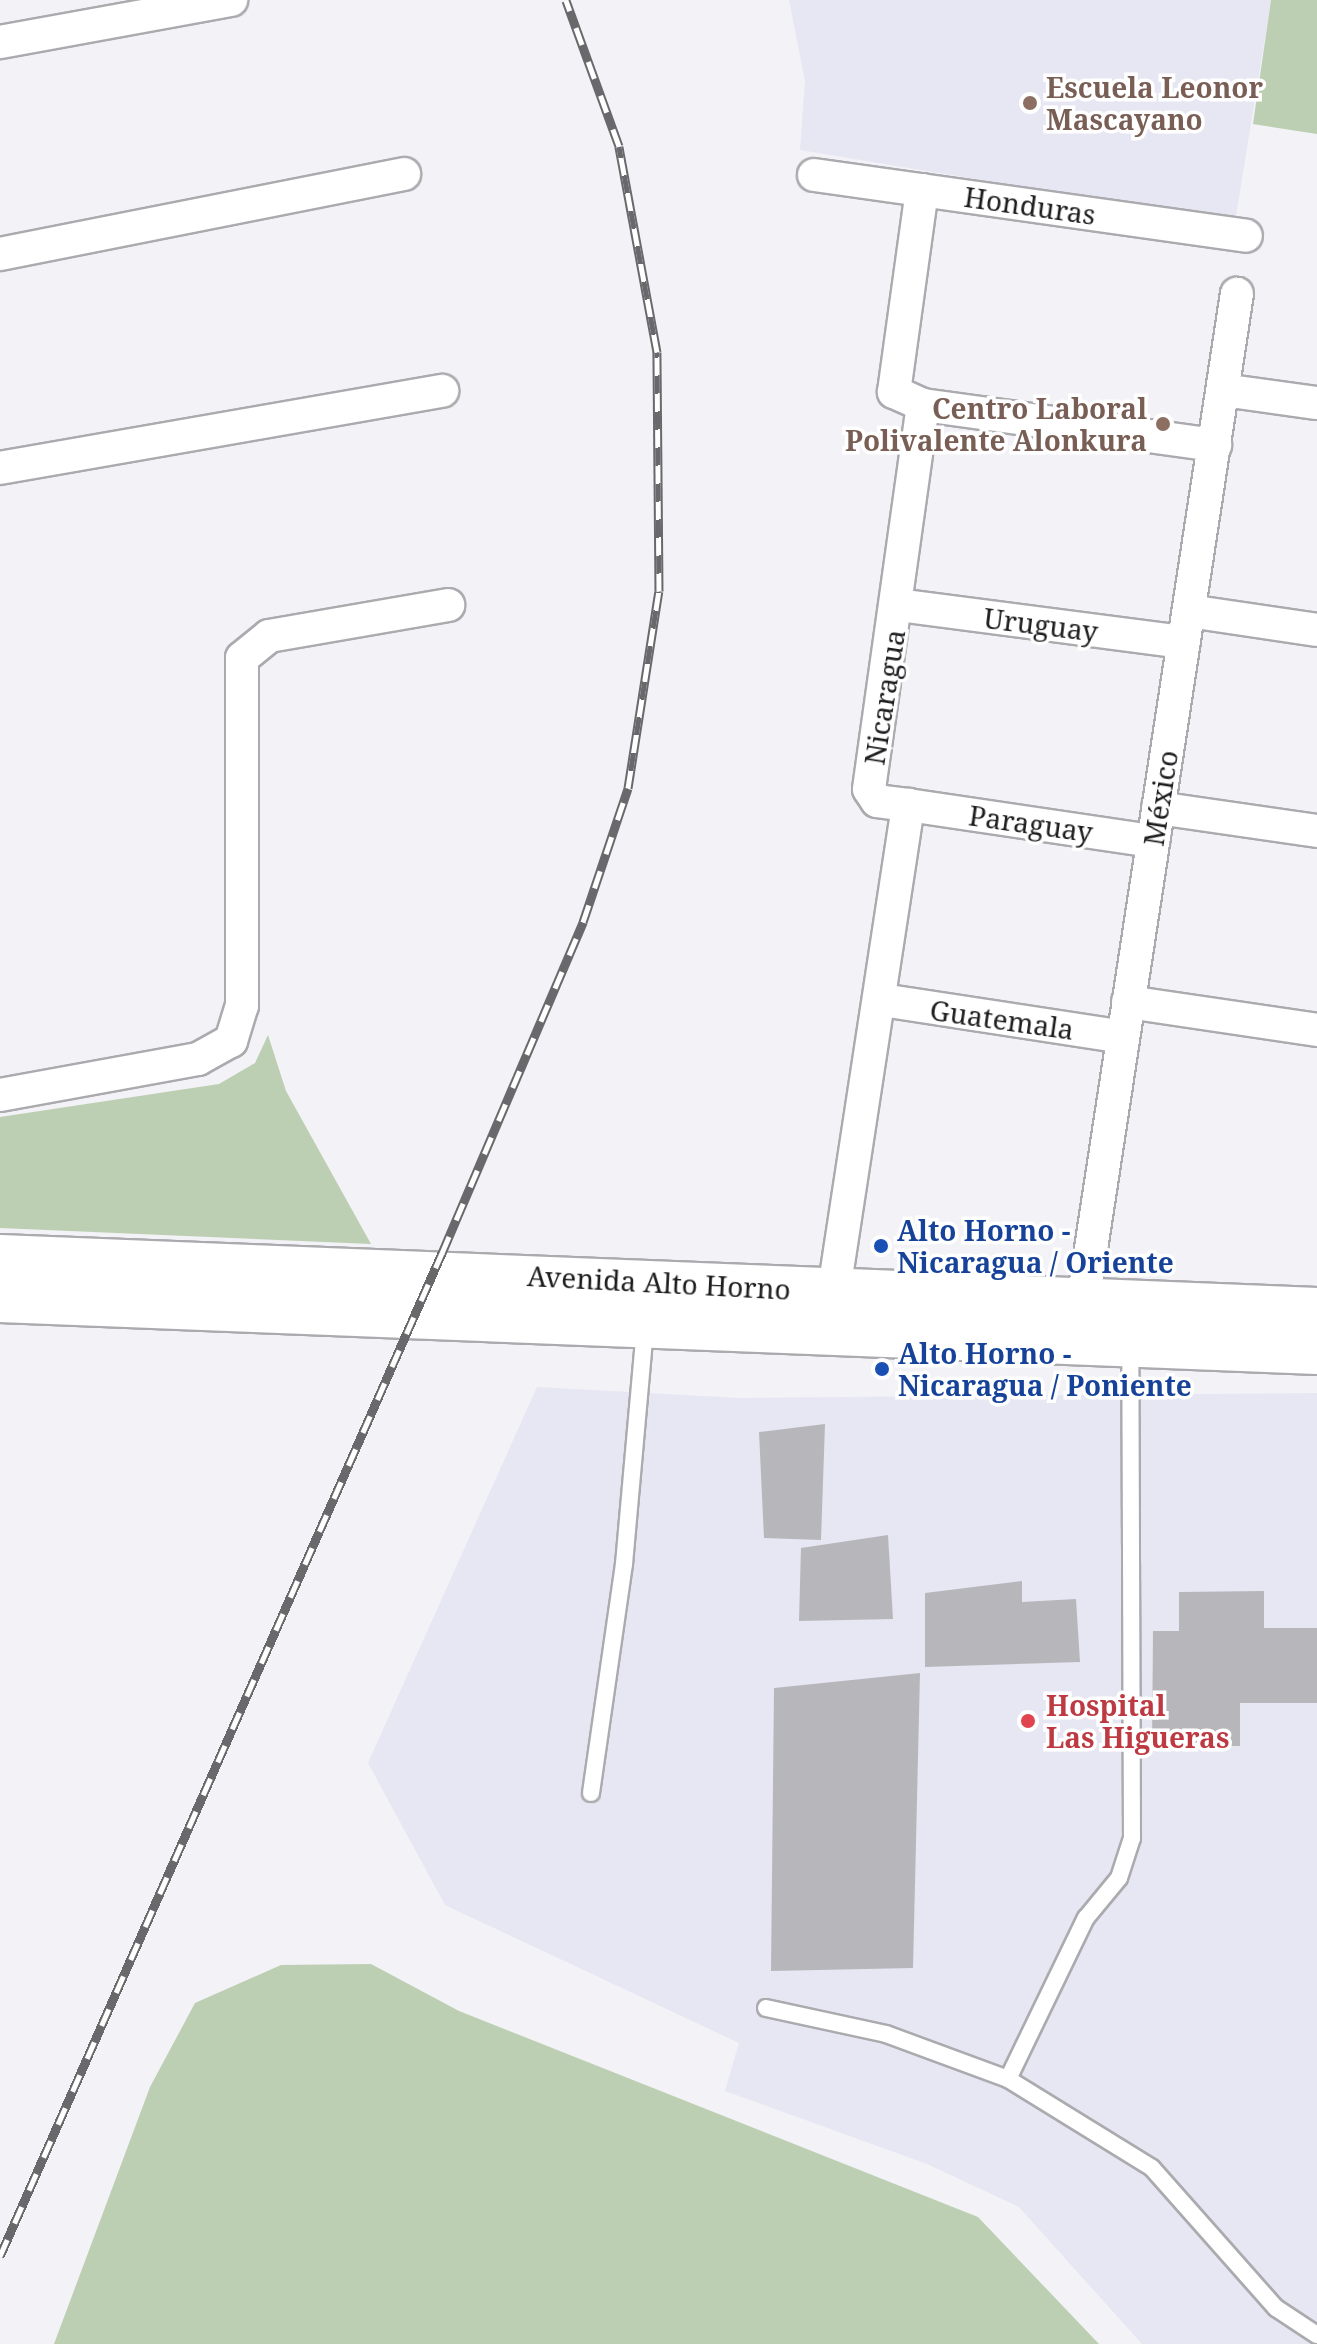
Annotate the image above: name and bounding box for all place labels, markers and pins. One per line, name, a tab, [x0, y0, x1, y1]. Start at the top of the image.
place label: Escuela Leonor Mascayano	[1046, 70, 1263, 136]
marker: Escuela Leonor Mascayano	[1021, 94, 1039, 112]
place label: Centro Laboral Polivalente Alonkura	[845, 391, 1147, 457]
marker: Centro Laboral Polivalente Alonkura	[1154, 415, 1172, 433]
place label: Alto Horno - Nicaragua / Oriente	[897, 1213, 1174, 1279]
marker: Alto Horno - Nicaragua / Oriente	[872, 1237, 890, 1255]
place label: Alto Horno - Nicaragua / Poniente	[898, 1336, 1192, 1402]
marker: Alto Horno - Nicaragua / Poniente	[873, 1360, 891, 1378]
place label: Hospital Las Higueras	[1046, 1688, 1229, 1754]
marker: Hospital Las Higueras	[1017, 1710, 1039, 1732]

